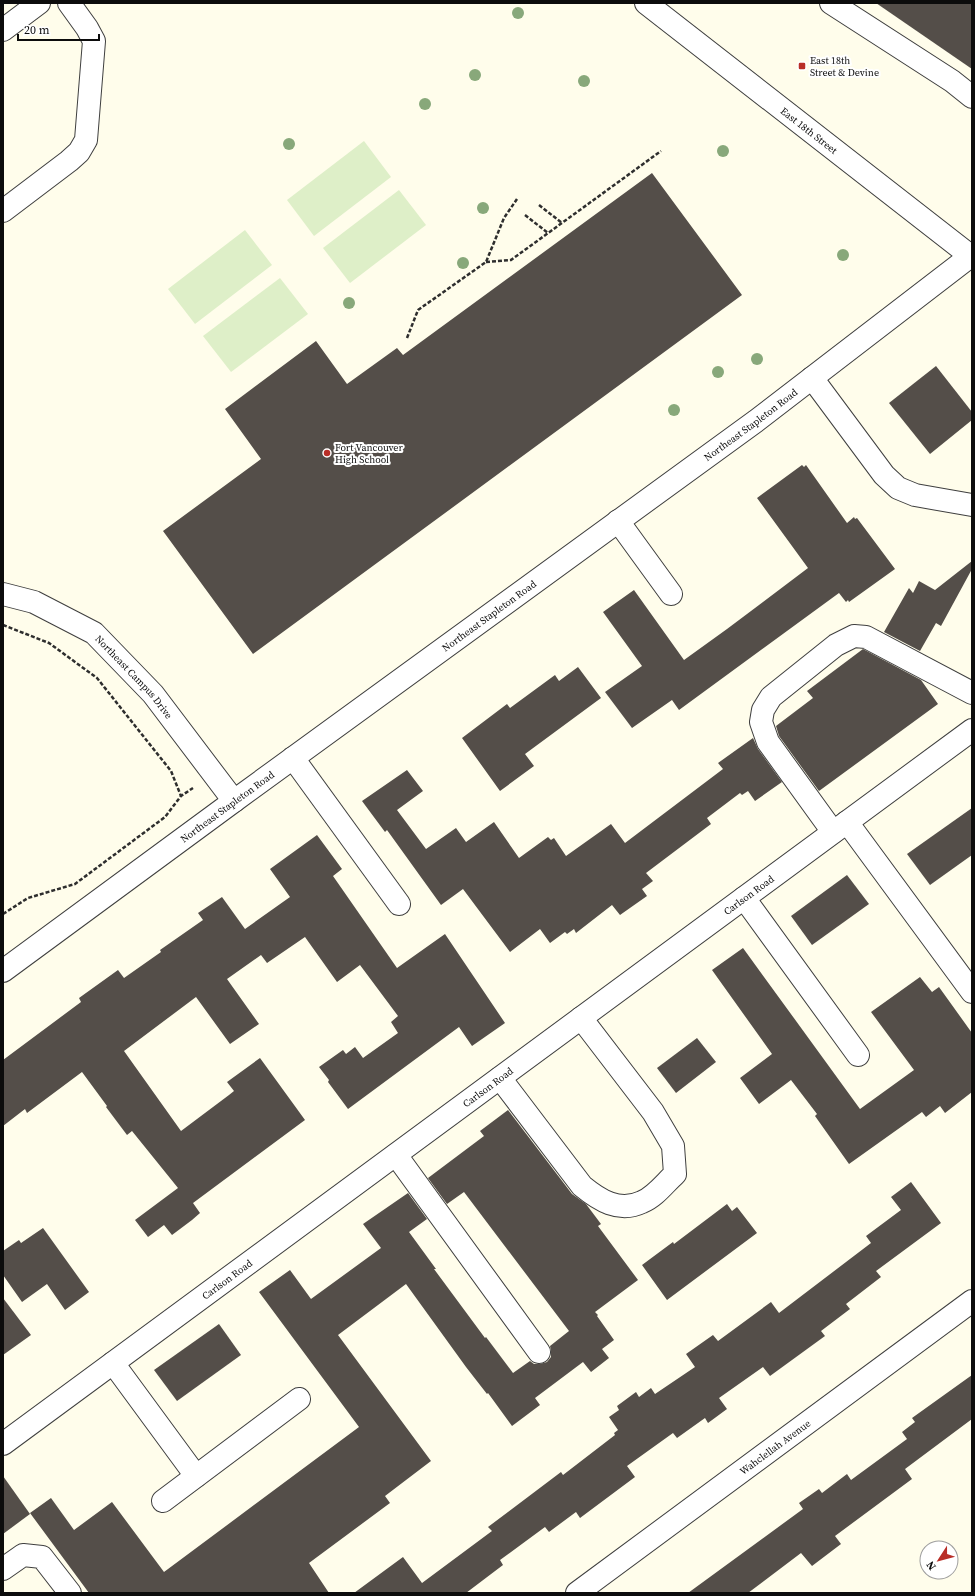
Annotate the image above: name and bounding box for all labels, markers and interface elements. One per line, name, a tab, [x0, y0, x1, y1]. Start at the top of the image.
scale bar	[18, 16, 99, 42]
text: 20 m	[24, 22, 50, 38]
place label: East 18th Street & Devine	[810, 54, 879, 79]
marker: East 18th Street & Devine	[797, 61, 807, 71]
street label: East 18th Street	[778, 104, 841, 157]
street label: Northeast Stapleton Road	[701, 385, 800, 464]
place label: Fort Vancouver High School	[335, 441, 403, 466]
marker: Fort Vancouver High School	[322, 448, 332, 458]
street label: Northeast Stapleton Road	[439, 577, 539, 654]
street label: Northeast Campus Drive	[92, 632, 175, 721]
street label: Northeast Stapleton Road	[178, 768, 277, 845]
street label: Carlson Road	[721, 872, 777, 918]
street label: Carlson Road	[460, 1064, 516, 1110]
street label: Carlson Road	[199, 1256, 255, 1302]
street label: Wahclellah Avenue	[737, 1417, 813, 1478]
north arrow	[919, 1540, 959, 1580]
text: N	[923, 1558, 940, 1573]

